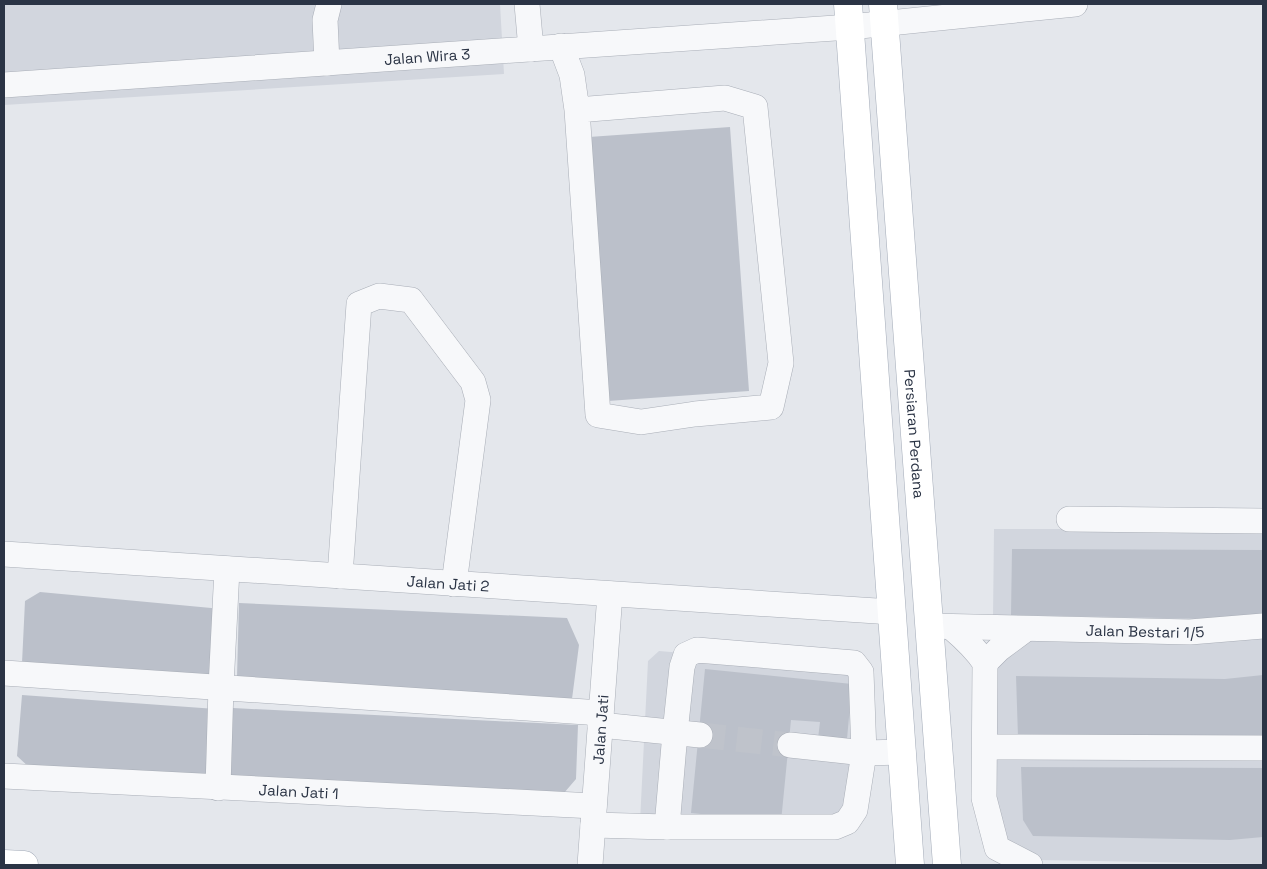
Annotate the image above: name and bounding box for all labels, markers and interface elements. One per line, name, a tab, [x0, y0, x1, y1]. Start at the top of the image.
street label: Jalan Wira 3	[383, 44, 471, 68]
street label: Persiaran Perdana	[901, 368, 929, 500]
street label: Jalan Jati 2	[406, 571, 490, 595]
street label: Jalan Bestari 1/5	[1085, 620, 1205, 641]
street label: Jalan Jati	[588, 694, 612, 765]
street label: Jalan Jati 1	[258, 779, 339, 802]

